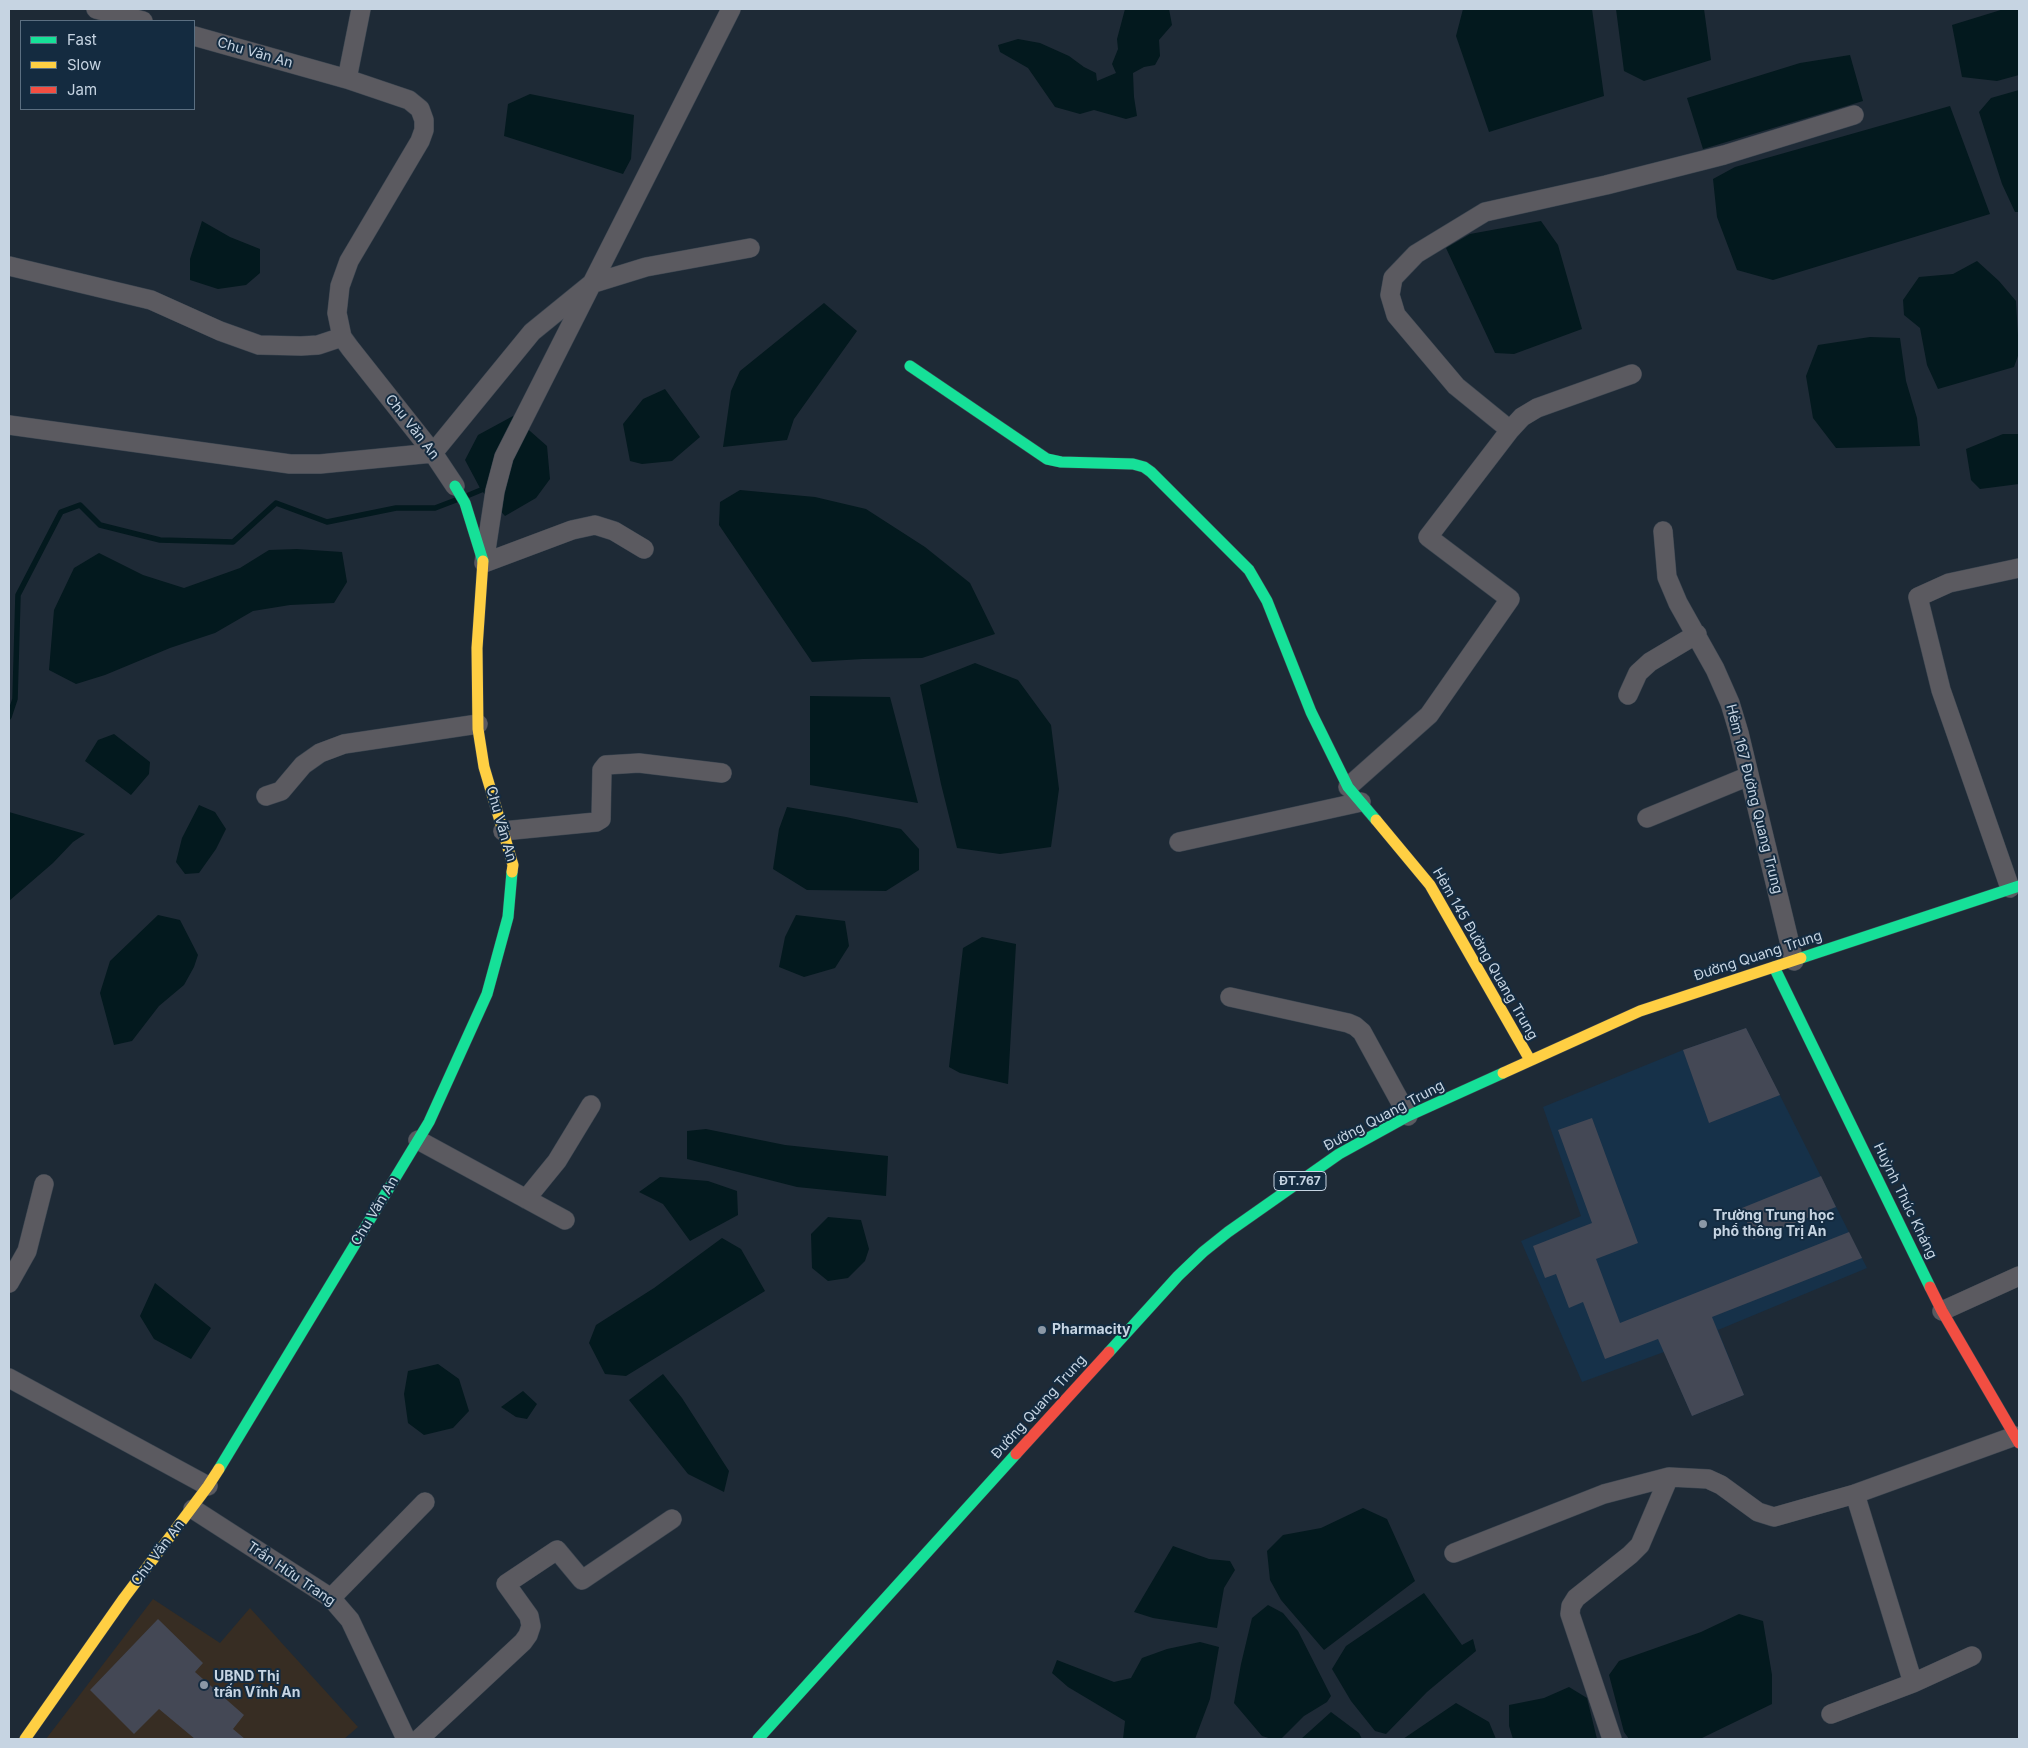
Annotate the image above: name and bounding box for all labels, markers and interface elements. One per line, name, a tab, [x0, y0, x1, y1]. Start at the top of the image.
legend	[20, 20, 195, 110]
text: Fast	[67, 30, 97, 49]
street label: Chu Văn An	[215, 34, 295, 72]
text: Slow	[67, 55, 101, 74]
text: Jam	[67, 80, 97, 99]
street label: Chu Văn An	[381, 391, 443, 463]
street label: Hẻm 167 Đường Quang Trung	[1722, 702, 1786, 896]
street label: Chu Văn An	[482, 784, 520, 864]
street label: Hẻm 145 Đường Quang Trung	[1429, 865, 1541, 1043]
street label: Đường Quang Trung	[1692, 927, 1824, 985]
street label: Đường Quang Trung	[1321, 1077, 1447, 1155]
street label: Huỳnh Thúc Kháng	[1870, 1140, 1940, 1262]
road number: ĐT.767	[1274, 1172, 1326, 1190]
street label: Chu Văn An	[348, 1173, 402, 1249]
place label: Trường Trung học phổ thông Trị An	[1713, 1208, 1835, 1240]
marker: Trường Trung học phổ thông Trị An	[1697, 1218, 1709, 1230]
place label: Pharmacity	[1052, 1322, 1131, 1338]
marker: Pharmacity	[1036, 1324, 1048, 1336]
street label: Đường Quang Trung	[988, 1352, 1090, 1462]
street label: Chu Văn An	[128, 1517, 188, 1589]
street label: Trần Hữu Trang	[244, 1538, 338, 1610]
place label: UBND Thị trấn Vĩnh An	[214, 1669, 300, 1701]
marker: UBND Thị trấn Vĩnh An	[198, 1679, 210, 1691]

